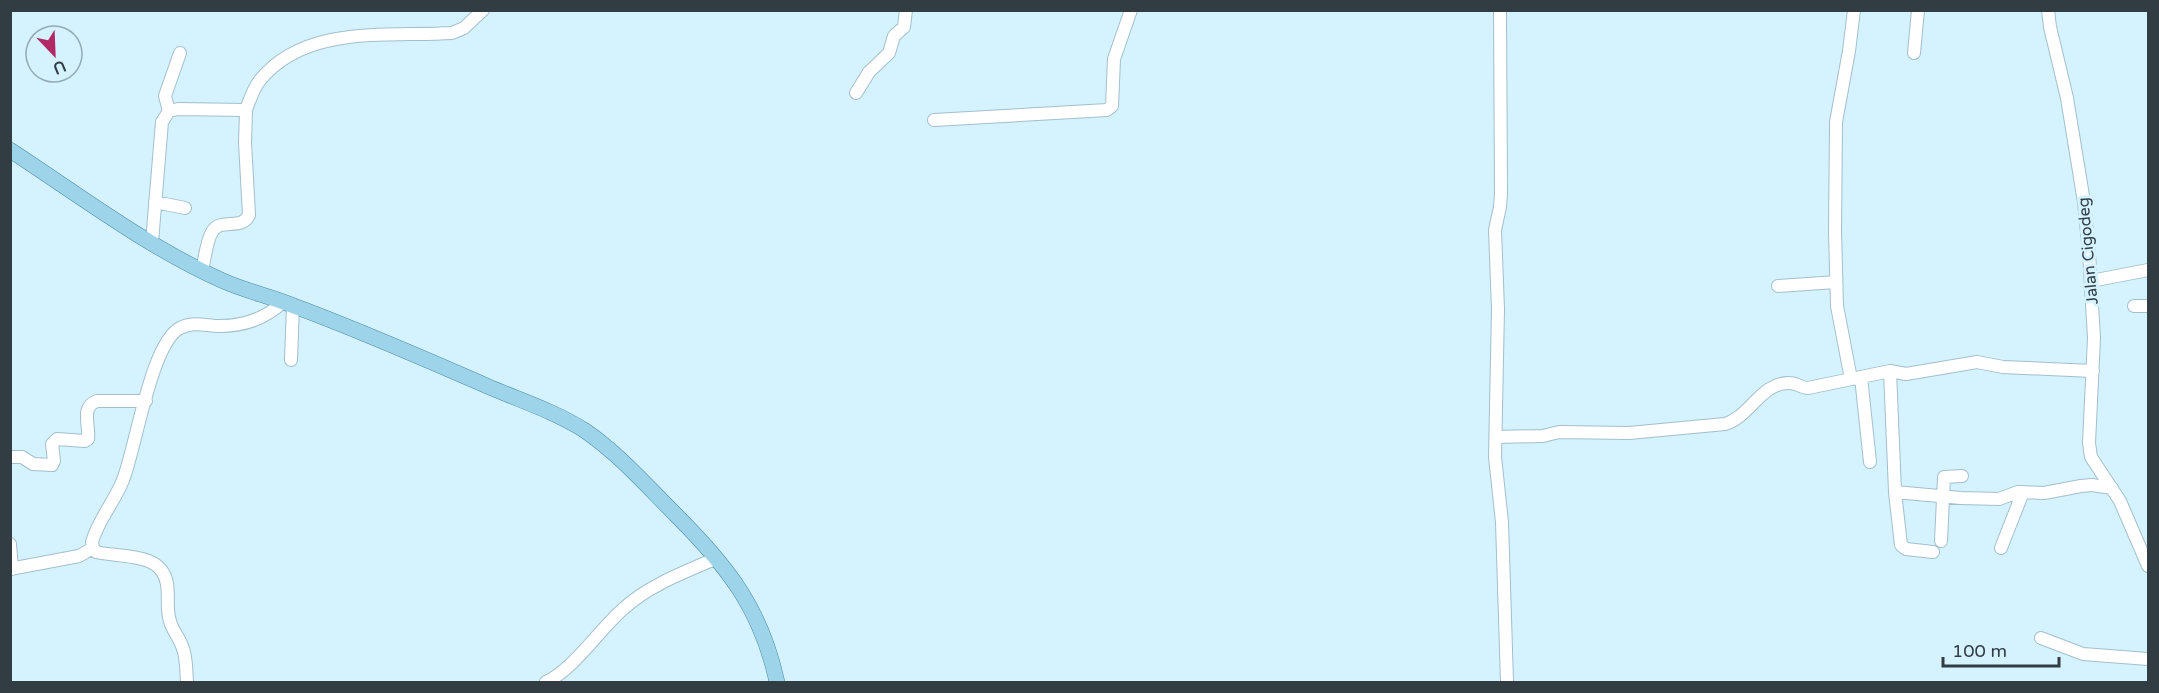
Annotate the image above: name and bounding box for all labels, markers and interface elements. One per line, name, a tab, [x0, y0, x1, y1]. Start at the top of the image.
north arrow	[24, 24, 84, 84]
text: U	[50, 55, 69, 78]
street label: Jalan Cigodeg	[2073, 196, 2103, 305]
scale bar	[1943, 630, 2058, 668]
text: 100 m	[1952, 640, 2007, 662]

